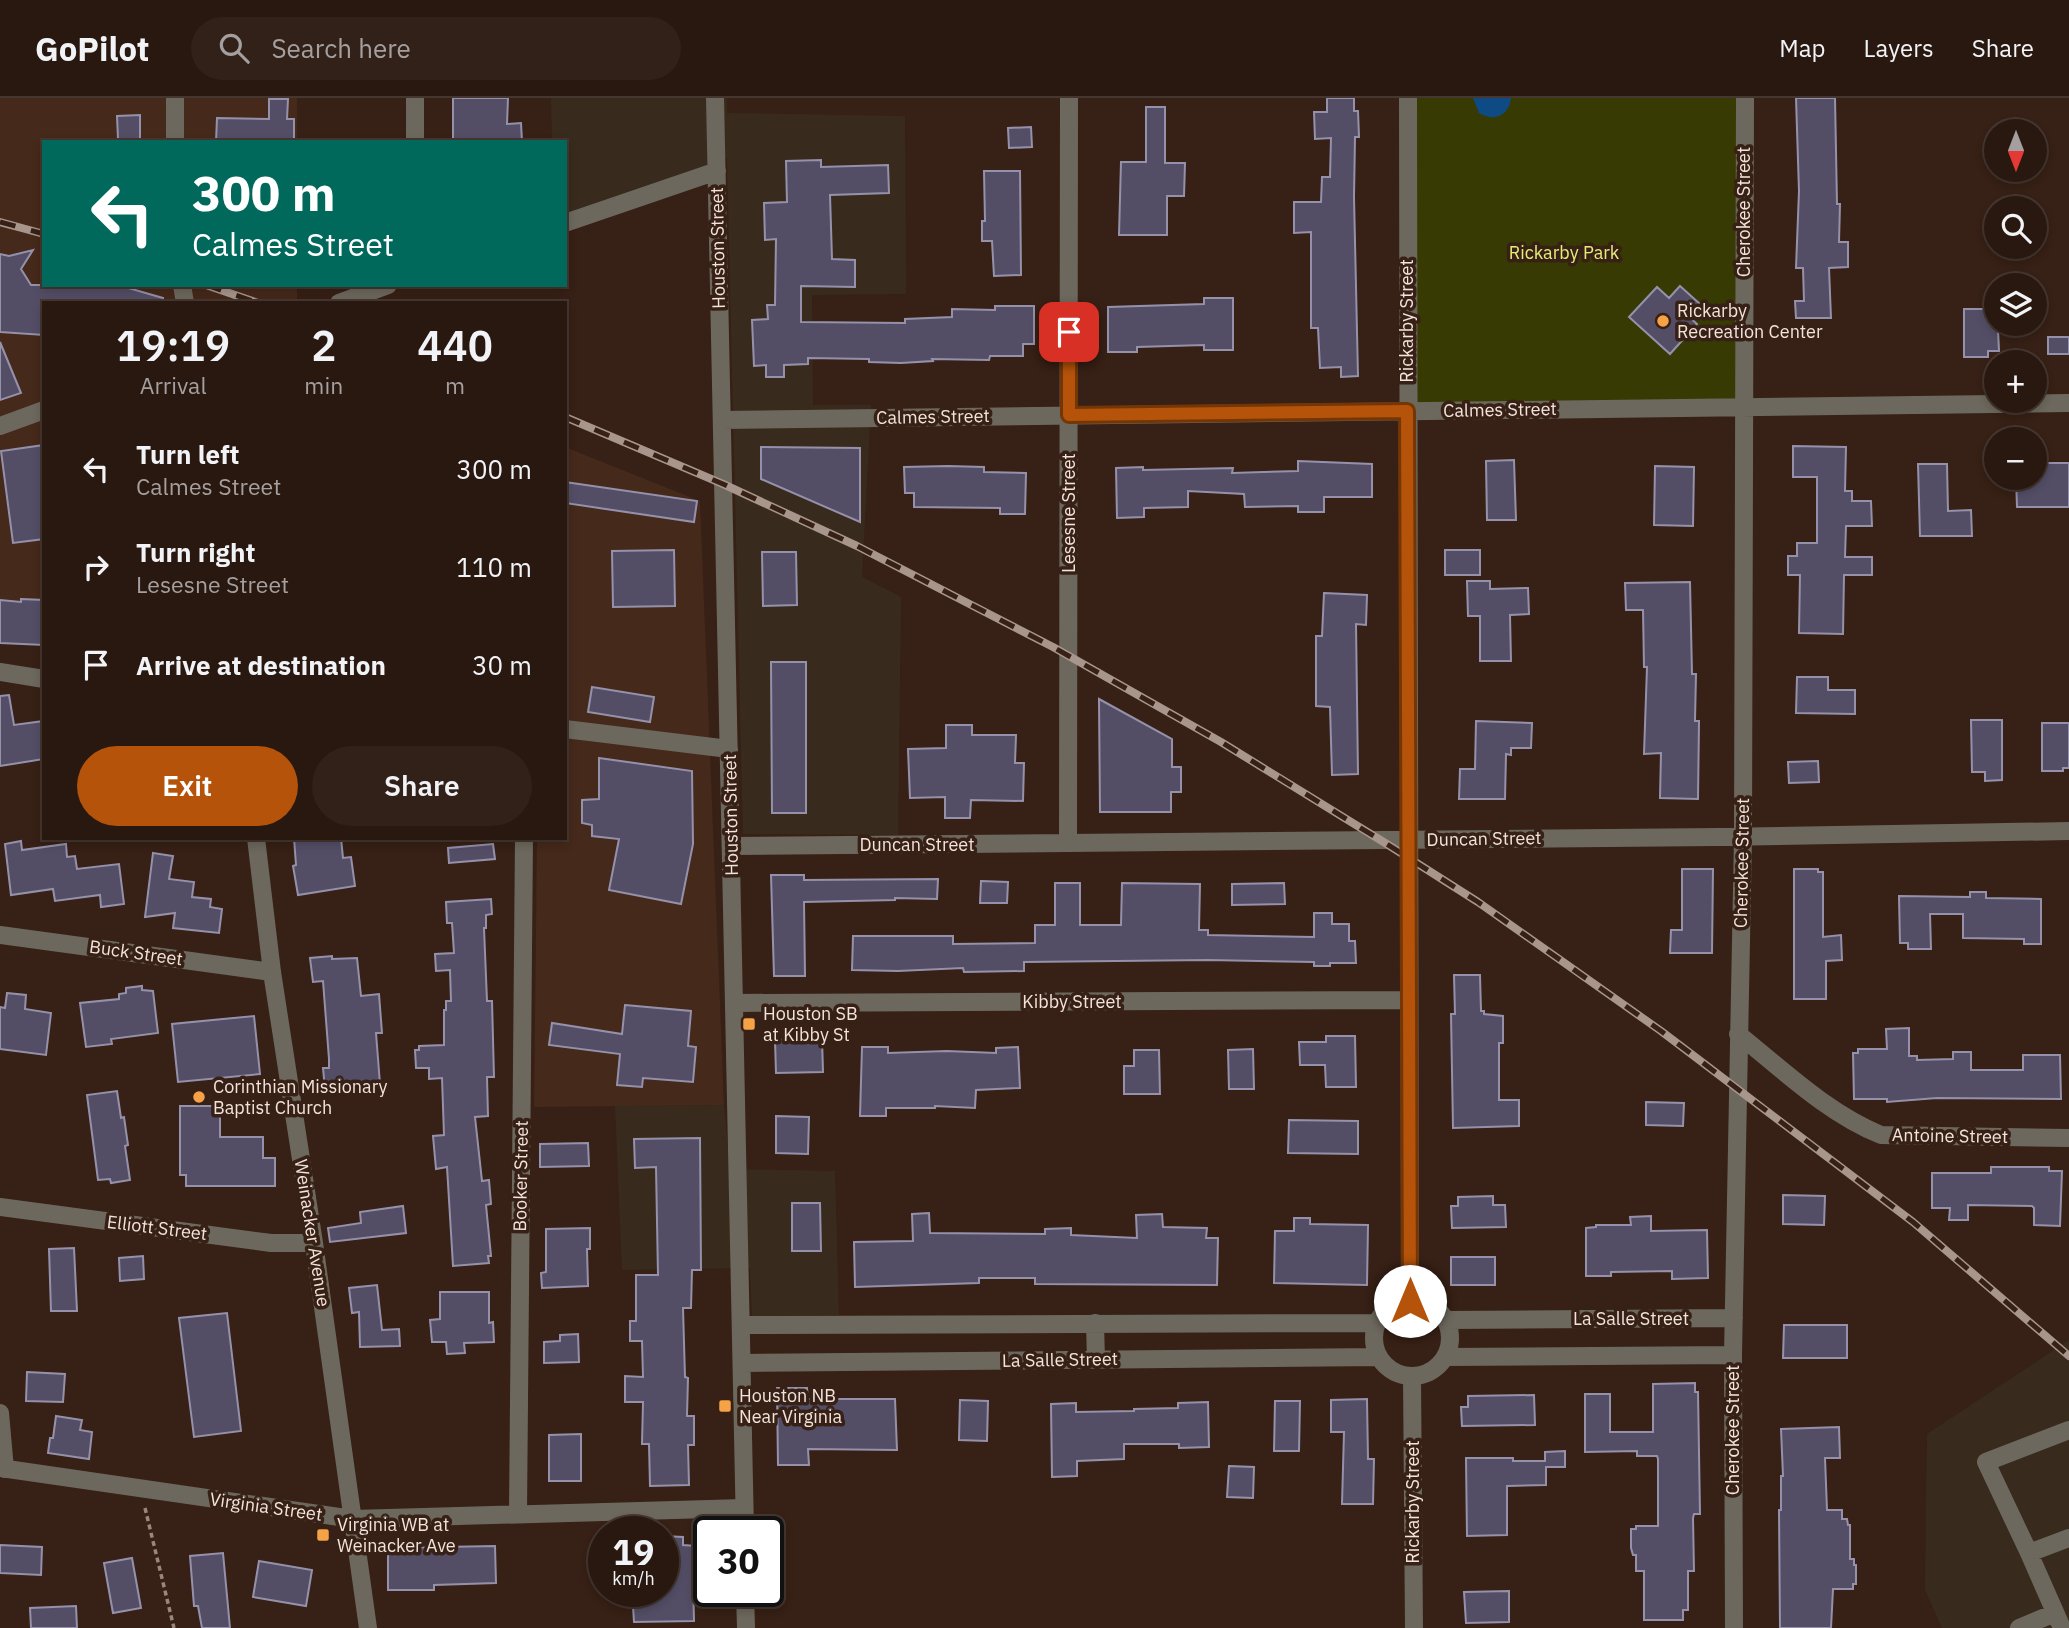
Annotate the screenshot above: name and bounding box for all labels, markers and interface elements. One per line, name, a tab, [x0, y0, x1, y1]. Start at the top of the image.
search box	[191, 17, 681, 80]
text: GoPilot	[35, 27, 149, 70]
icon: search	[215, 29, 253, 67]
text: Search here	[271, 31, 411, 65]
text: Map	[1779, 32, 1826, 64]
text: Layers	[1864, 32, 1934, 64]
text: Share	[1972, 32, 2034, 64]
north arrow	[1984, 119, 2048, 182]
map controls	[1984, 119, 2047, 490]
street label: Cherokee Street	[1732, 147, 1755, 277]
text: 300 m	[192, 161, 336, 224]
icon: left	[77, 168, 168, 259]
street label: Houston Street	[705, 187, 730, 309]
button: search	[1984, 196, 2047, 259]
text: Calmes Street	[192, 223, 394, 265]
park label: Rickarby Park	[1509, 241, 1620, 264]
street label: Rickarby Street	[1395, 259, 1418, 383]
button: layers	[1984, 273, 2047, 336]
place label: Rickarby Recreation Center	[1677, 299, 1823, 343]
pin	[1039, 302, 1099, 362]
icon: arrive	[1050, 313, 1088, 351]
marker: Rickarby Recreation Center	[1655, 313, 1671, 329]
text: 19:19	[116, 318, 230, 373]
text: 2	[311, 318, 336, 373]
text: 440	[417, 318, 493, 373]
button: +	[1984, 350, 2047, 413]
text: Arrival	[140, 370, 207, 400]
text: min	[304, 370, 343, 400]
text: m	[445, 370, 465, 400]
street label: Calmes Street	[1443, 397, 1557, 422]
street label: Calmes Street	[876, 404, 990, 429]
button: −	[1984, 427, 2047, 490]
text: Turn left	[136, 437, 239, 471]
icon: left	[77, 450, 115, 488]
text: 300 m	[456, 452, 532, 486]
street label: Lesesne Street	[1057, 453, 1080, 573]
text: Calmes Street	[136, 471, 281, 501]
text: Turn right	[136, 535, 255, 569]
icon: right	[77, 548, 115, 586]
text: 110 m	[456, 550, 532, 584]
text: Lesesne Street	[136, 569, 289, 599]
icon: arrive	[77, 646, 115, 684]
text: Arrive at destination	[136, 648, 386, 682]
text: 30 m	[472, 648, 532, 682]
button: Exit	[77, 746, 298, 826]
button: Share	[312, 746, 532, 826]
street label: Houston Street	[718, 754, 743, 876]
street label: Cherokee Street	[1729, 798, 1754, 928]
street label: Duncan Street	[1426, 826, 1542, 851]
street label: Duncan Street	[859, 833, 975, 856]
street label: Buck Street	[88, 935, 184, 970]
street label: Kibby Street	[1022, 990, 1122, 1013]
place label: Houston SB at Kibby St	[763, 1002, 858, 1046]
marker: Houston SB at Kibby St	[741, 1016, 757, 1032]
place label: Corinthian Missionary Baptist Church	[213, 1075, 387, 1119]
marker: Corinthian Missionary Baptist Church	[191, 1089, 207, 1105]
street label: Booker Street	[508, 1120, 533, 1232]
street label: Antoine Street	[1892, 1123, 2008, 1148]
street label: Weinacker Avenue	[289, 1158, 336, 1308]
street label: Elliott Street	[106, 1210, 209, 1245]
position arrow	[1373, 1264, 1447, 1338]
street label: La Salle Street	[1573, 1307, 1689, 1330]
street label: La Salle Street	[1002, 1347, 1118, 1372]
street label: Cherokee Street	[1721, 1365, 1744, 1495]
place label: Houston NB Near Virginia	[739, 1384, 842, 1428]
marker: Houston NB Near Virginia	[717, 1398, 733, 1414]
street label: Rickarby Street	[1401, 1440, 1424, 1564]
street label: Virginia Street	[208, 1487, 324, 1526]
place label: Virginia WB at Weinacker Ave	[337, 1513, 456, 1557]
speed limit sign: 30	[693, 1516, 784, 1607]
marker: Virginia WB at Weinacker Ave	[315, 1527, 331, 1543]
text: 19	[612, 1529, 655, 1575]
text: km/h	[612, 1567, 655, 1590]

